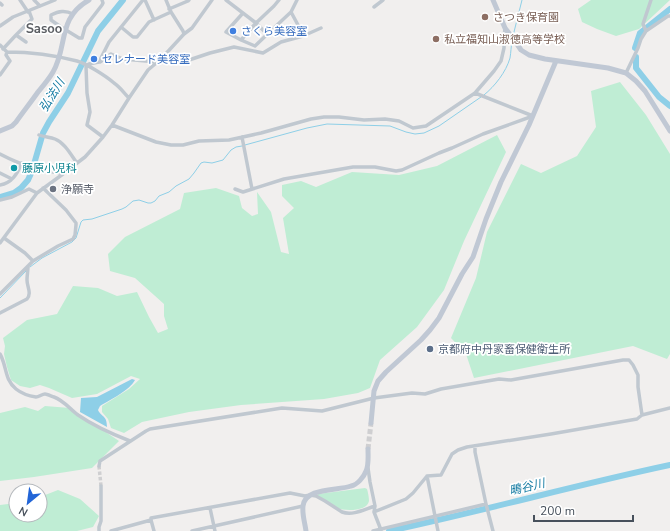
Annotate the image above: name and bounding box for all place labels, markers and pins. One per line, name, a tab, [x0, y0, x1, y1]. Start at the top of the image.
place label: さつき保育園	[493, 10, 559, 25]
marker: さつき保育園	[480, 12, 490, 22]
place label: さくら美容室	[241, 24, 307, 39]
marker: さくら美容室	[228, 26, 238, 36]
place label: 私立福知山淑徳高等学校	[444, 32, 565, 47]
marker: 私立福知山淑徳高等学校	[431, 34, 441, 44]
place label: セレナード美容室	[102, 52, 190, 67]
marker: セレナード美容室	[89, 54, 99, 64]
place label: 藤原小児科	[22, 161, 77, 176]
marker: 藤原小児科	[9, 163, 19, 173]
place label: 浄願寺	[61, 182, 94, 197]
marker: 浄願寺	[48, 184, 58, 194]
place label: 京都府中丹家畜保健衛生所	[438, 342, 571, 357]
marker: 京都府中丹家畜保健衛生所	[425, 344, 435, 354]

